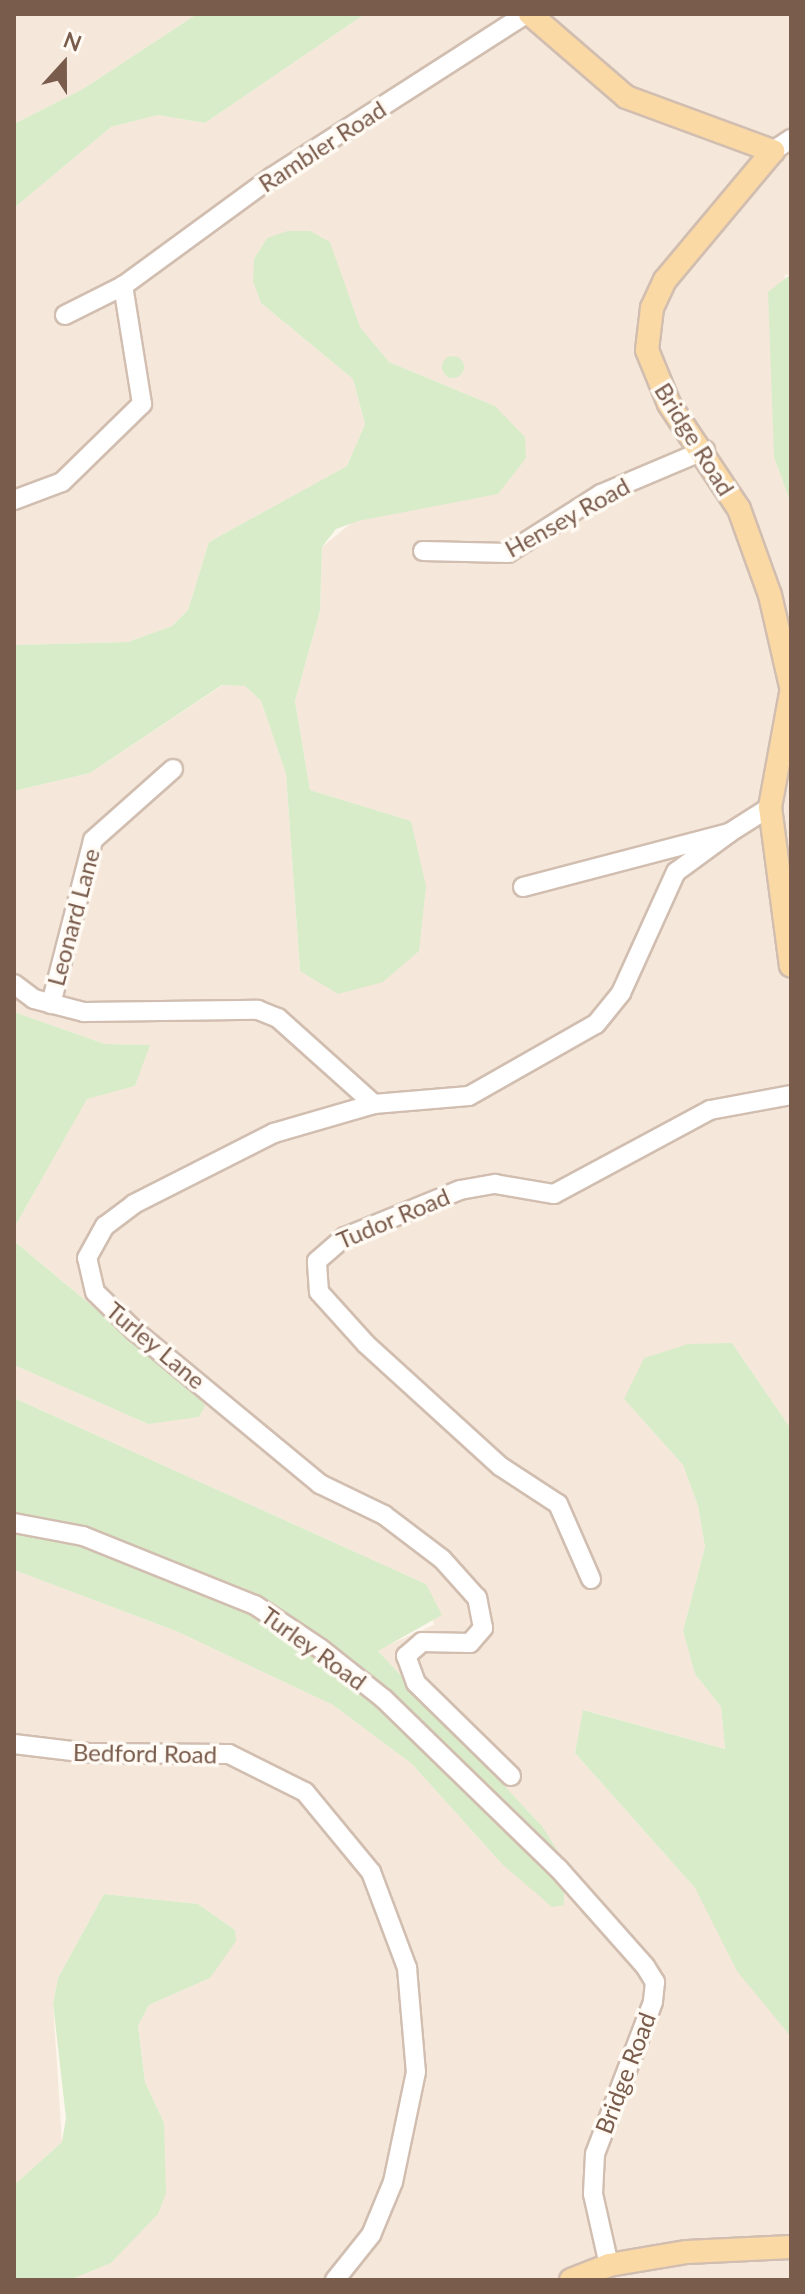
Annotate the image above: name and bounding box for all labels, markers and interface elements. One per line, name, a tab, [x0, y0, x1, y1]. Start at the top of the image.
north arrow	[24, 24, 104, 104]
text: N	[60, 25, 86, 57]
street label: Rambler Road	[253, 94, 391, 198]
street label: Bridge Road	[649, 377, 741, 501]
street label: Hensey Road	[499, 471, 635, 563]
street label: Leonard Lane	[41, 845, 105, 989]
street label: Tudor Road	[332, 1181, 454, 1255]
street label: Turley Lane	[101, 1295, 211, 1395]
street label: Turley Road	[256, 1600, 372, 1696]
street label: Bedford Road	[73, 1737, 217, 1769]
street label: Bridge Road	[589, 2008, 661, 2138]

